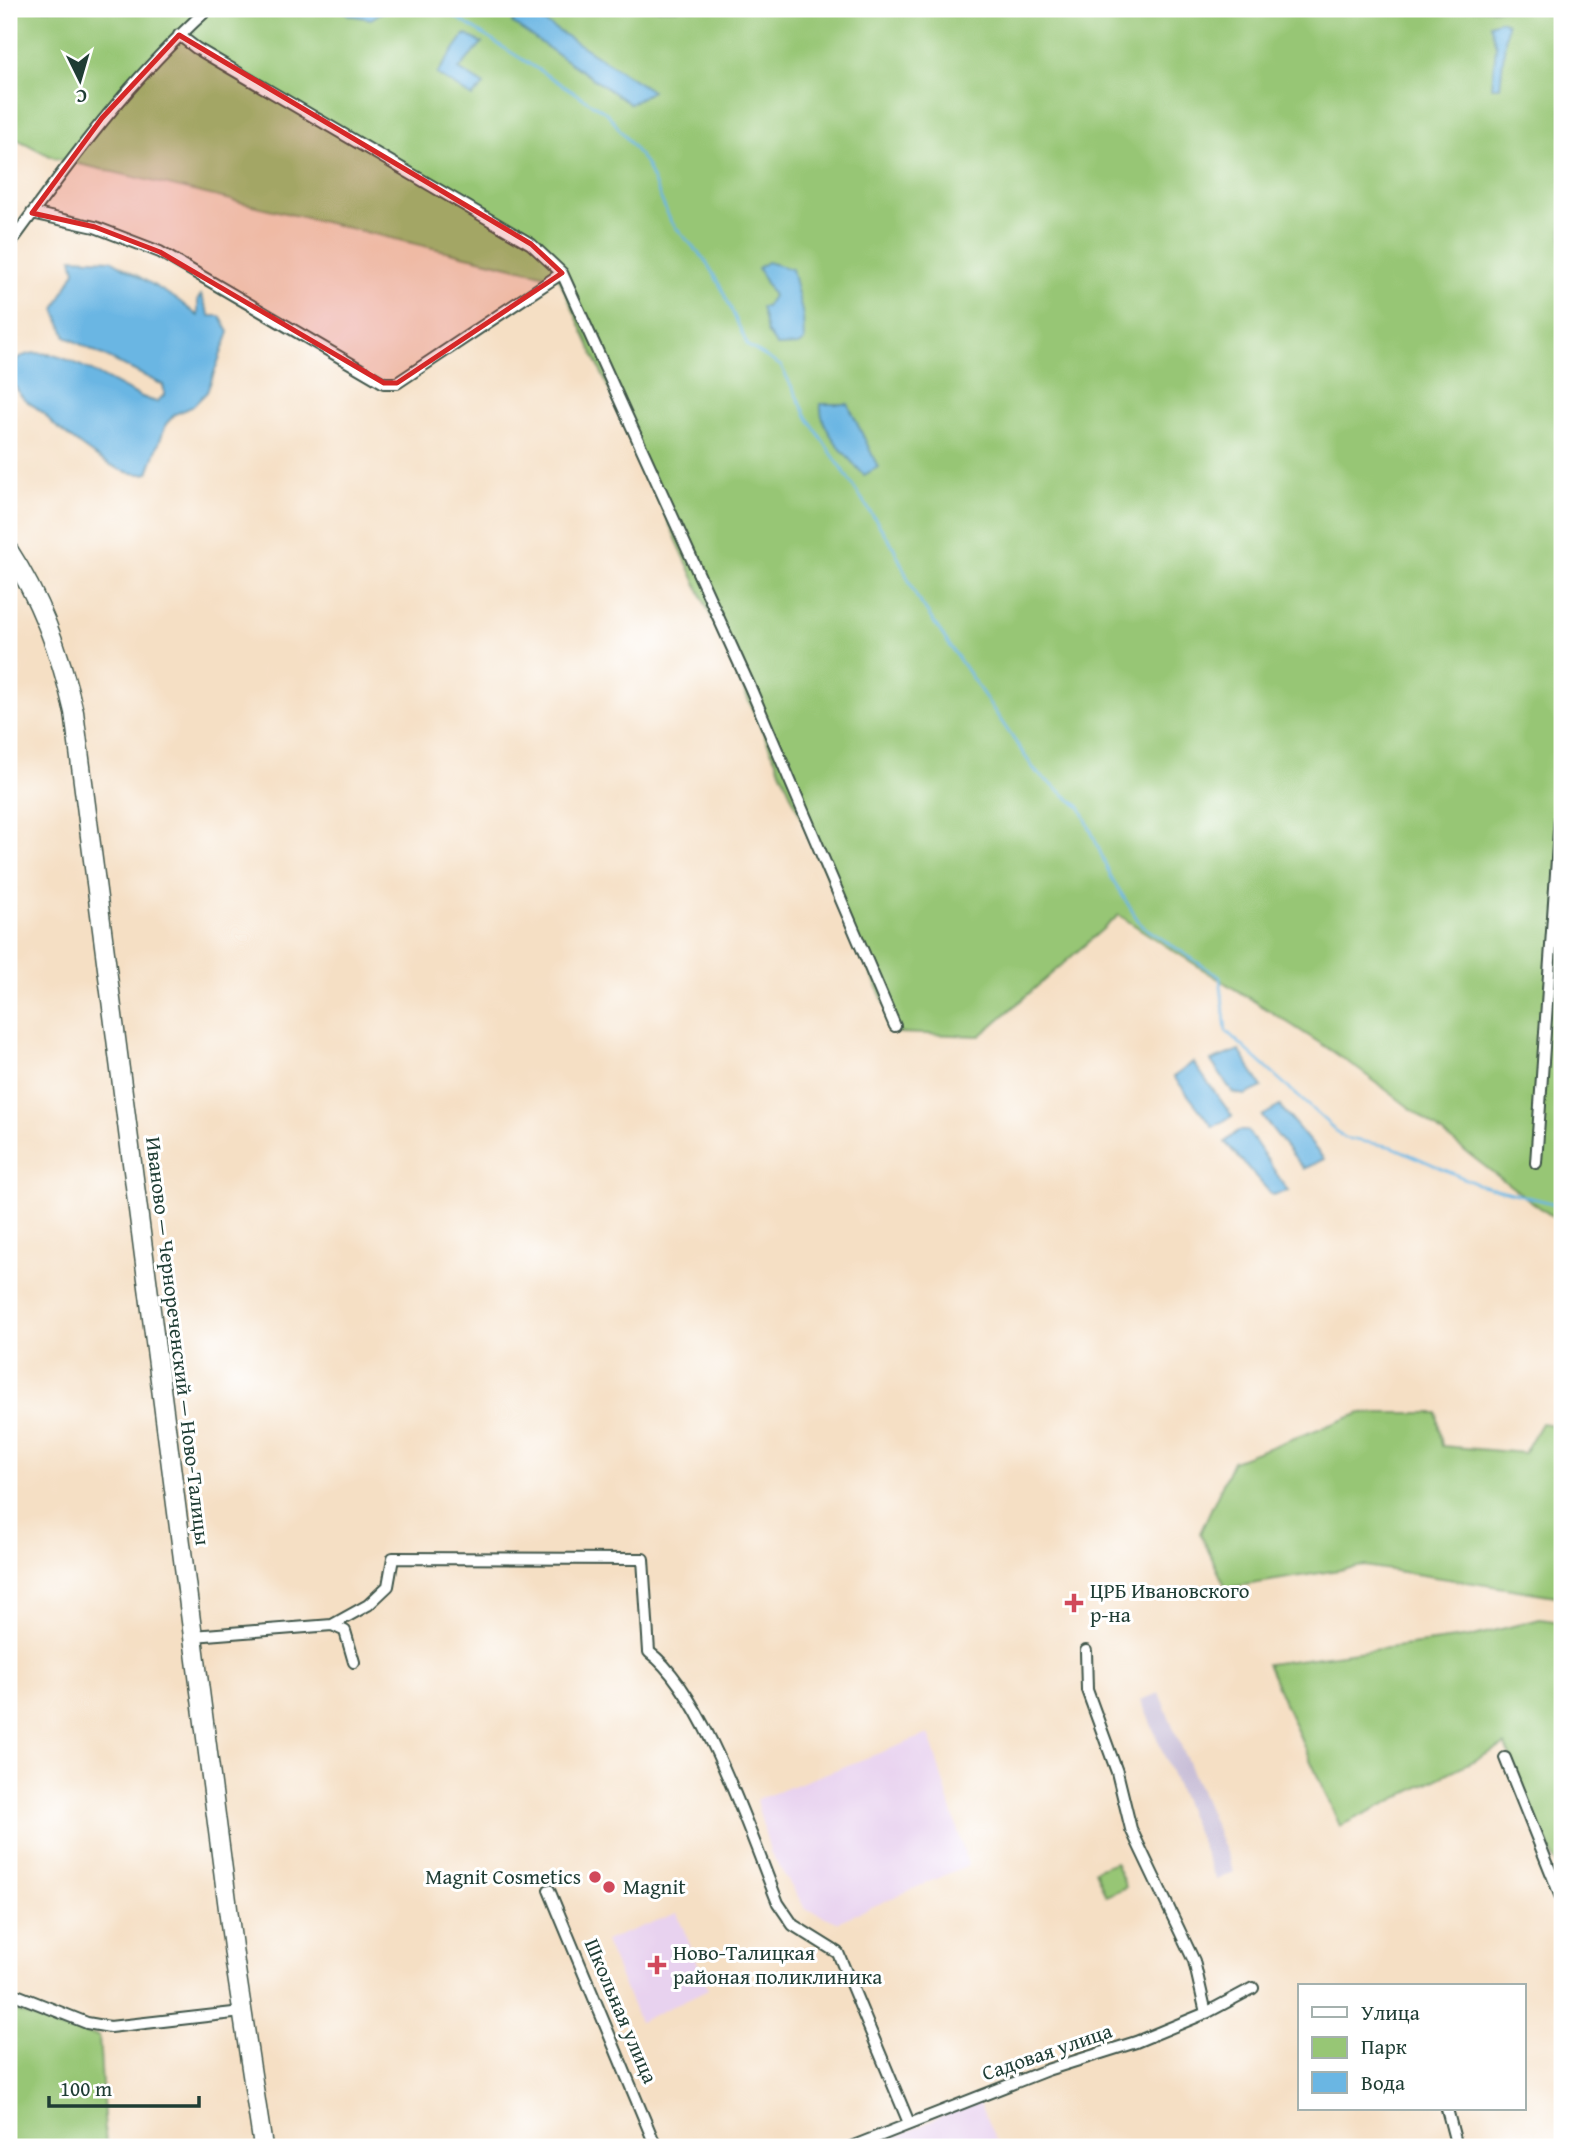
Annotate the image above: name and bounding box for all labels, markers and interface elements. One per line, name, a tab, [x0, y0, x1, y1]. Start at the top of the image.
north arrow	[46, 46, 116, 116]
text: С	[75, 83, 88, 111]
street label: Иваново — Чернореченский — Ново-Талицы	[138, 1135, 219, 1547]
place label: ЦРБ Ивановского р-на	[1090, 1575, 1250, 1630]
marker: ЦРБ Ивановского р-на	[1064, 1593, 1084, 1613]
place label: Magnit Cosmetics	[425, 1861, 581, 1892]
marker: Magnit Cosmetics	[587, 1869, 603, 1885]
place label: Magnit	[623, 1871, 686, 1902]
marker: Magnit	[601, 1879, 617, 1895]
street label: Школьная улица	[577, 1933, 666, 2088]
place label: Ново-Талицкая районая поликлиника	[673, 1937, 882, 1992]
marker: Ново-Талицкая районая поликлиника	[647, 1955, 667, 1975]
legend	[1298, 1984, 1526, 2110]
text: Улица	[1361, 1997, 1420, 2028]
street label: Садовая улица	[978, 2015, 1116, 2088]
text: Парк	[1361, 2031, 1407, 2062]
scale bar	[49, 2065, 200, 2109]
text: Вода	[1361, 2067, 1405, 2098]
text: 100 m	[60, 2073, 112, 2104]

